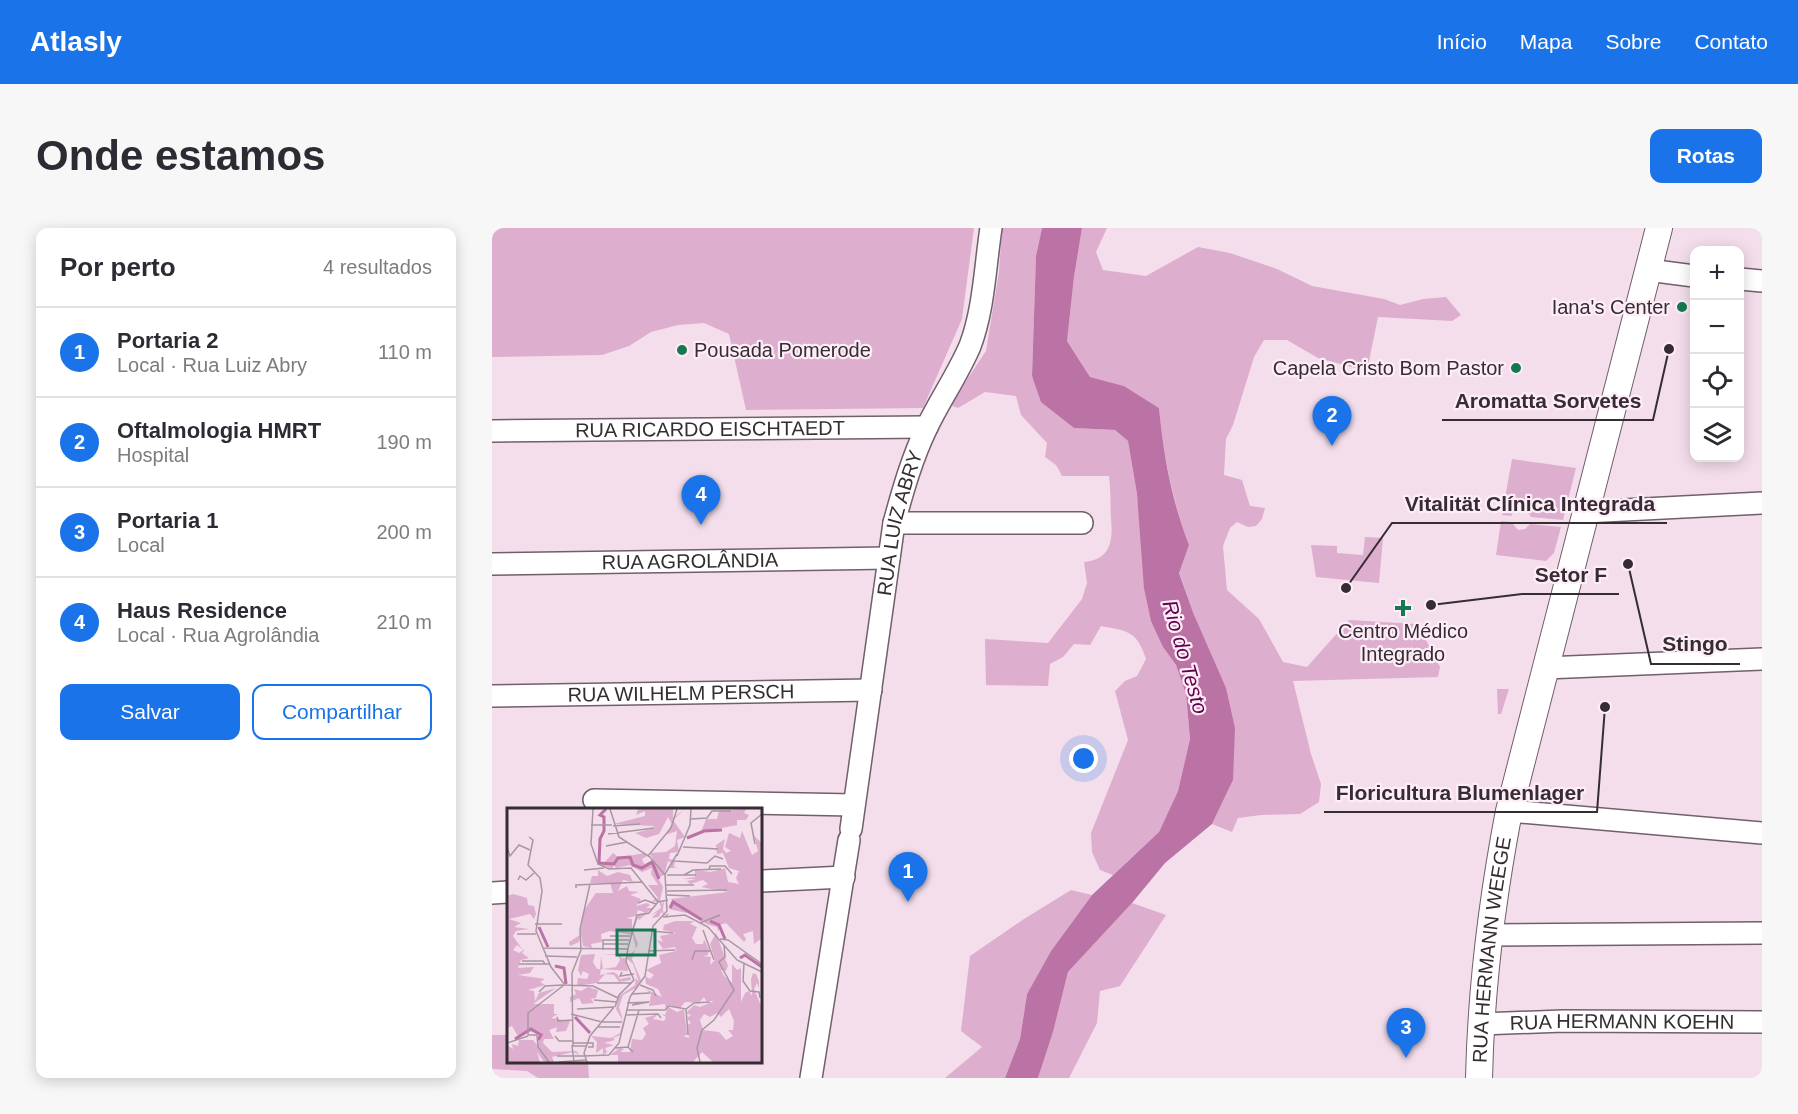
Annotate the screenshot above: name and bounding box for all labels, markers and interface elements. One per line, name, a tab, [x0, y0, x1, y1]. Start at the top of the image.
text: Atlasly	[30, 26, 122, 57]
text: Início	[1437, 30, 1487, 53]
text: Mapa	[1520, 30, 1572, 53]
text: Sobre	[1605, 30, 1661, 53]
text: Contato	[1694, 30, 1768, 53]
button: Rotas	[1650, 129, 1762, 183]
text: Onde estamos	[36, 132, 325, 179]
map controls	[1690, 246, 1744, 462]
button: +	[1690, 246, 1744, 300]
text: Por perto	[60, 252, 176, 282]
text: 4 resultados	[323, 256, 432, 278]
place label: Iana's Center	[1552, 296, 1670, 318]
marker: Iana's Center	[1675, 300, 1689, 314]
button: −	[1690, 300, 1744, 354]
text: Portaria 2	[117, 328, 219, 353]
place label: Pousada Pomerode	[694, 339, 871, 361]
text: 1	[74, 341, 85, 363]
text: 110 m	[378, 341, 432, 363]
marker: Pousada Pomerode	[675, 343, 689, 357]
text: Local · Rua Luiz Abry	[117, 354, 307, 376]
button: locate	[1690, 354, 1744, 408]
place label: Capela Cristo Bom Pastor	[1273, 357, 1504, 379]
marker: Capela Cristo Bom Pastor	[1509, 361, 1523, 375]
callout: Aromatta Sorvetes	[1442, 381, 1653, 420]
text: Aromatta Sorvetes	[1455, 389, 1641, 412]
pin: 2	[1312, 396, 1352, 446]
button: layers	[1690, 408, 1744, 462]
street label: RUA RICARDO EISCHTAEDT	[575, 417, 845, 441]
text: Oftalmologia HMRT	[117, 418, 321, 443]
text: 2	[74, 431, 85, 453]
text: 190 m	[376, 431, 432, 453]
text: Hospital	[117, 444, 189, 466]
street label: RUA LUIZ ABRY	[873, 447, 927, 597]
pin: 4	[682, 476, 720, 525]
callout: Vitalität Clínica Integrada	[1392, 484, 1667, 523]
text: Vitalität Clínica Integrada	[1405, 492, 1656, 515]
text: Portaria 1	[117, 508, 219, 533]
text: 3	[74, 521, 85, 543]
text: 200 m	[376, 521, 432, 543]
text: Local	[117, 534, 165, 556]
street label: RUA AGROLÂNDIA	[601, 549, 779, 573]
callout: Setor F	[1522, 555, 1619, 594]
text: Setor F	[1535, 563, 1607, 586]
water label: Rio do Testo	[1158, 597, 1213, 717]
text: Haus Residence	[117, 598, 287, 623]
marker: Centro Médico Integrado	[1394, 599, 1412, 617]
text: 4	[74, 611, 85, 633]
text: 210 m	[376, 611, 432, 633]
place label: Centro Médico Integrado	[1338, 620, 1468, 665]
text: Local · Rua Agrolândia	[117, 624, 319, 646]
callout: Stingo	[1651, 625, 1740, 664]
text: Stingo	[1662, 632, 1728, 655]
street label: RUA WILHELM PERSCH	[567, 680, 795, 706]
button: Salvar	[60, 684, 240, 740]
button: Compartilhar	[252, 684, 432, 740]
your location	[1069, 744, 1098, 773]
callout: Floricultura Blumenlager	[1324, 773, 1597, 812]
text: Floricultura Blumenlager	[1336, 781, 1584, 804]
inset map	[507, 808, 762, 1063]
street label: RUA HERMANN WEEGE	[1468, 835, 1515, 1063]
pin: 1	[888, 852, 928, 902]
pin: 3	[1386, 1008, 1426, 1058]
street label: RUA HERMANN KOEHN	[1509, 1010, 1734, 1034]

